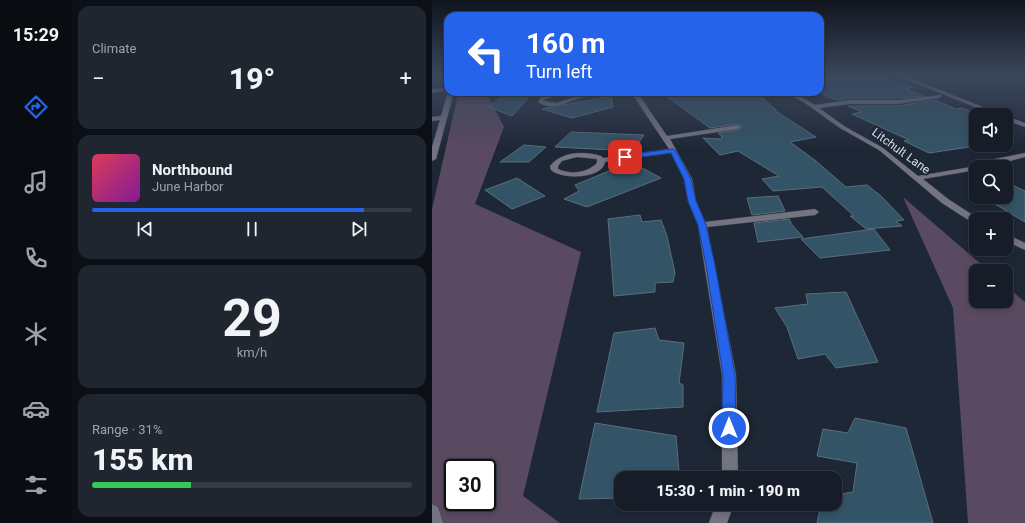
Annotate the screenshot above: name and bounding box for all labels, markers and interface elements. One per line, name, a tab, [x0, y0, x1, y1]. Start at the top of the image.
text: 15:29	[13, 24, 59, 45]
text: 160 m	[526, 27, 605, 60]
icon: left	[460, 28, 512, 80]
text: Climate	[92, 41, 136, 56]
text: 19°	[229, 61, 275, 96]
text: Turn left	[526, 61, 592, 82]
text: −	[92, 66, 105, 91]
text: +	[400, 66, 412, 91]
icon: directions	[22, 93, 50, 121]
map controls	[969, 108, 1013, 308]
button: sound	[969, 108, 1013, 152]
street label: Litchult Lane	[869, 125, 933, 177]
pin	[608, 140, 642, 174]
icon: arrive	[614, 146, 636, 168]
button: search	[969, 160, 1013, 204]
text: Northbound	[152, 161, 233, 179]
icon: music	[22, 168, 50, 196]
text: June Harbor	[152, 179, 224, 194]
button: +	[969, 212, 1013, 256]
icon: previous	[134, 218, 156, 240]
icon: pause	[241, 218, 263, 240]
icon: next	[348, 218, 370, 240]
icon: phone	[22, 244, 50, 272]
button: −	[969, 264, 1013, 308]
text: 29	[222, 288, 282, 349]
icon: climate	[22, 320, 50, 348]
text: km/h	[237, 345, 267, 360]
icon: car	[22, 395, 50, 423]
position arrow	[708, 407, 750, 449]
text: Range · 31%	[92, 422, 162, 437]
text: 155 km	[92, 442, 194, 477]
speed limit sign: 30	[444, 459, 496, 511]
icon: filters	[22, 471, 50, 499]
text: 15:30 · 1 min · 190 m	[656, 482, 800, 500]

